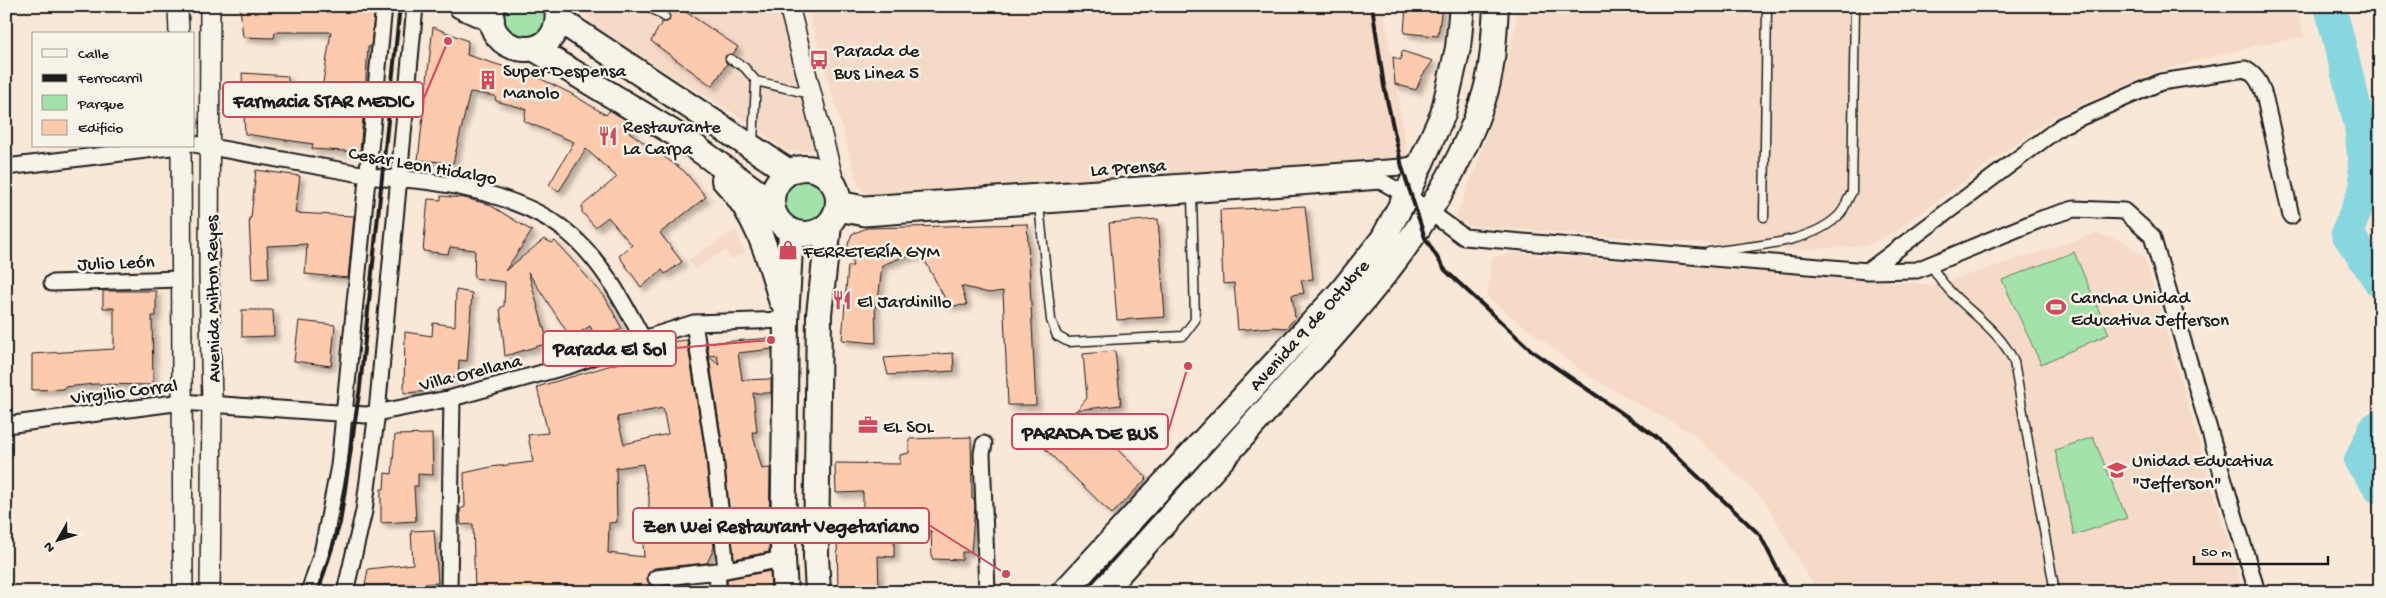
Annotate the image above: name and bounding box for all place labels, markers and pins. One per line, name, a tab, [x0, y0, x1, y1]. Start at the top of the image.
place label: Parada de Bus Linea 5	[833, 41, 920, 86]
bus stop icon: Parada de Bus Linea 5	[808, 49, 830, 71]
place label: Super Despensa Manolo	[503, 61, 627, 106]
building icon: Super Despensa Manolo	[477, 69, 499, 91]
callout: Farmacia STAR MEDIC	[223, 82, 423, 117]
place label: Restaurante La Carpa	[623, 117, 721, 162]
restaurant icon: Restaurante La Carpa	[597, 125, 619, 147]
shop icon: FERRETERÍA GYM	[777, 239, 799, 261]
place label: FERRETERÍA GYM	[802, 242, 940, 265]
place label: Cancha Unidad Educativa Jefferson	[2071, 288, 2229, 333]
restaurant icon: El Jardinillo	[831, 289, 853, 311]
place label: El Jardinillo	[857, 292, 952, 315]
sports icon: Cancha Unidad Educativa Jefferson	[2045, 296, 2067, 318]
callout: Parada El Sol	[543, 331, 676, 366]
office icon: EL SOL	[857, 414, 879, 436]
callout: PARADA DE BUS	[1012, 414, 1168, 449]
place label: EL SOL	[883, 417, 935, 440]
place label: Unidad Educativa "Jefferson"	[2132, 451, 2275, 496]
school or university icon: Unidad Educativa "Jefferson"	[2106, 459, 2128, 481]
callout: Zen Wei Restaurant Vegetariano	[633, 508, 929, 543]

